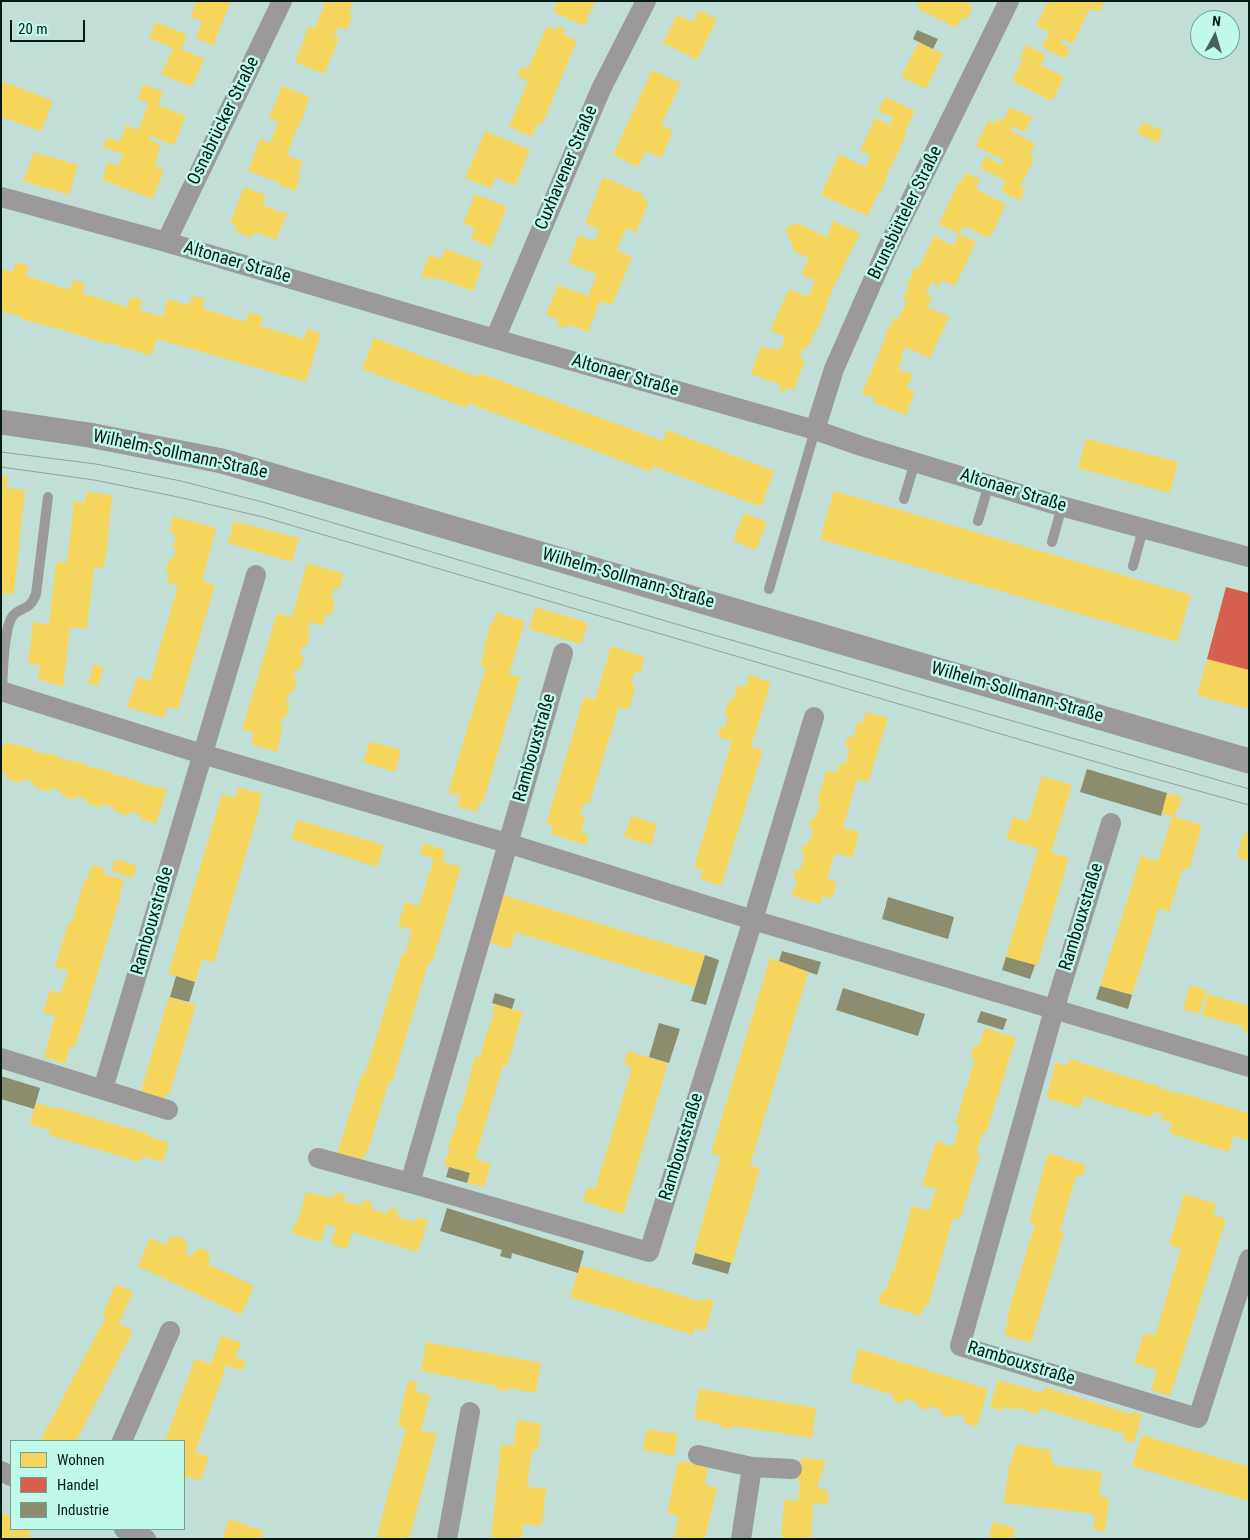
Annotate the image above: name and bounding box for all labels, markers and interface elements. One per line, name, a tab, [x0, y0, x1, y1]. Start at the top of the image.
scale bar	[12, 10, 88, 42]
north arrow	[1190, 10, 1240, 60]
text: N	[1211, 13, 1222, 29]
text: 20 m	[18, 20, 48, 38]
street label: Osnabrücker Straße	[184, 53, 264, 189]
street label: Cuxhavener Straße	[531, 103, 603, 233]
street label: Brunsbütteler Straße	[864, 143, 948, 283]
street label: Altonaer Straße	[181, 237, 293, 289]
street label: Altonaer Straße	[569, 350, 681, 402]
street label: Wilhelm-Sollmann-Straße	[91, 426, 269, 484]
street label: Altonaer Straße	[957, 465, 1069, 517]
street label: Wilhelm-Sollmann-Straße	[539, 544, 717, 614]
street label: Wilhelm-Sollmann-Straße	[928, 658, 1106, 728]
street label: Rambouxstraße	[509, 691, 561, 805]
street label: Rambouxstraße	[1055, 861, 1109, 973]
street label: Rambouxstraße	[127, 864, 179, 978]
street label: Rambouxstraße	[655, 1091, 709, 1203]
street label: Rambouxstraße	[965, 1337, 1077, 1391]
legend	[10, 1440, 185, 1530]
text: Wohnen	[57, 1451, 105, 1469]
text: Handel	[57, 1476, 99, 1494]
text: Industrie	[57, 1501, 109, 1519]

